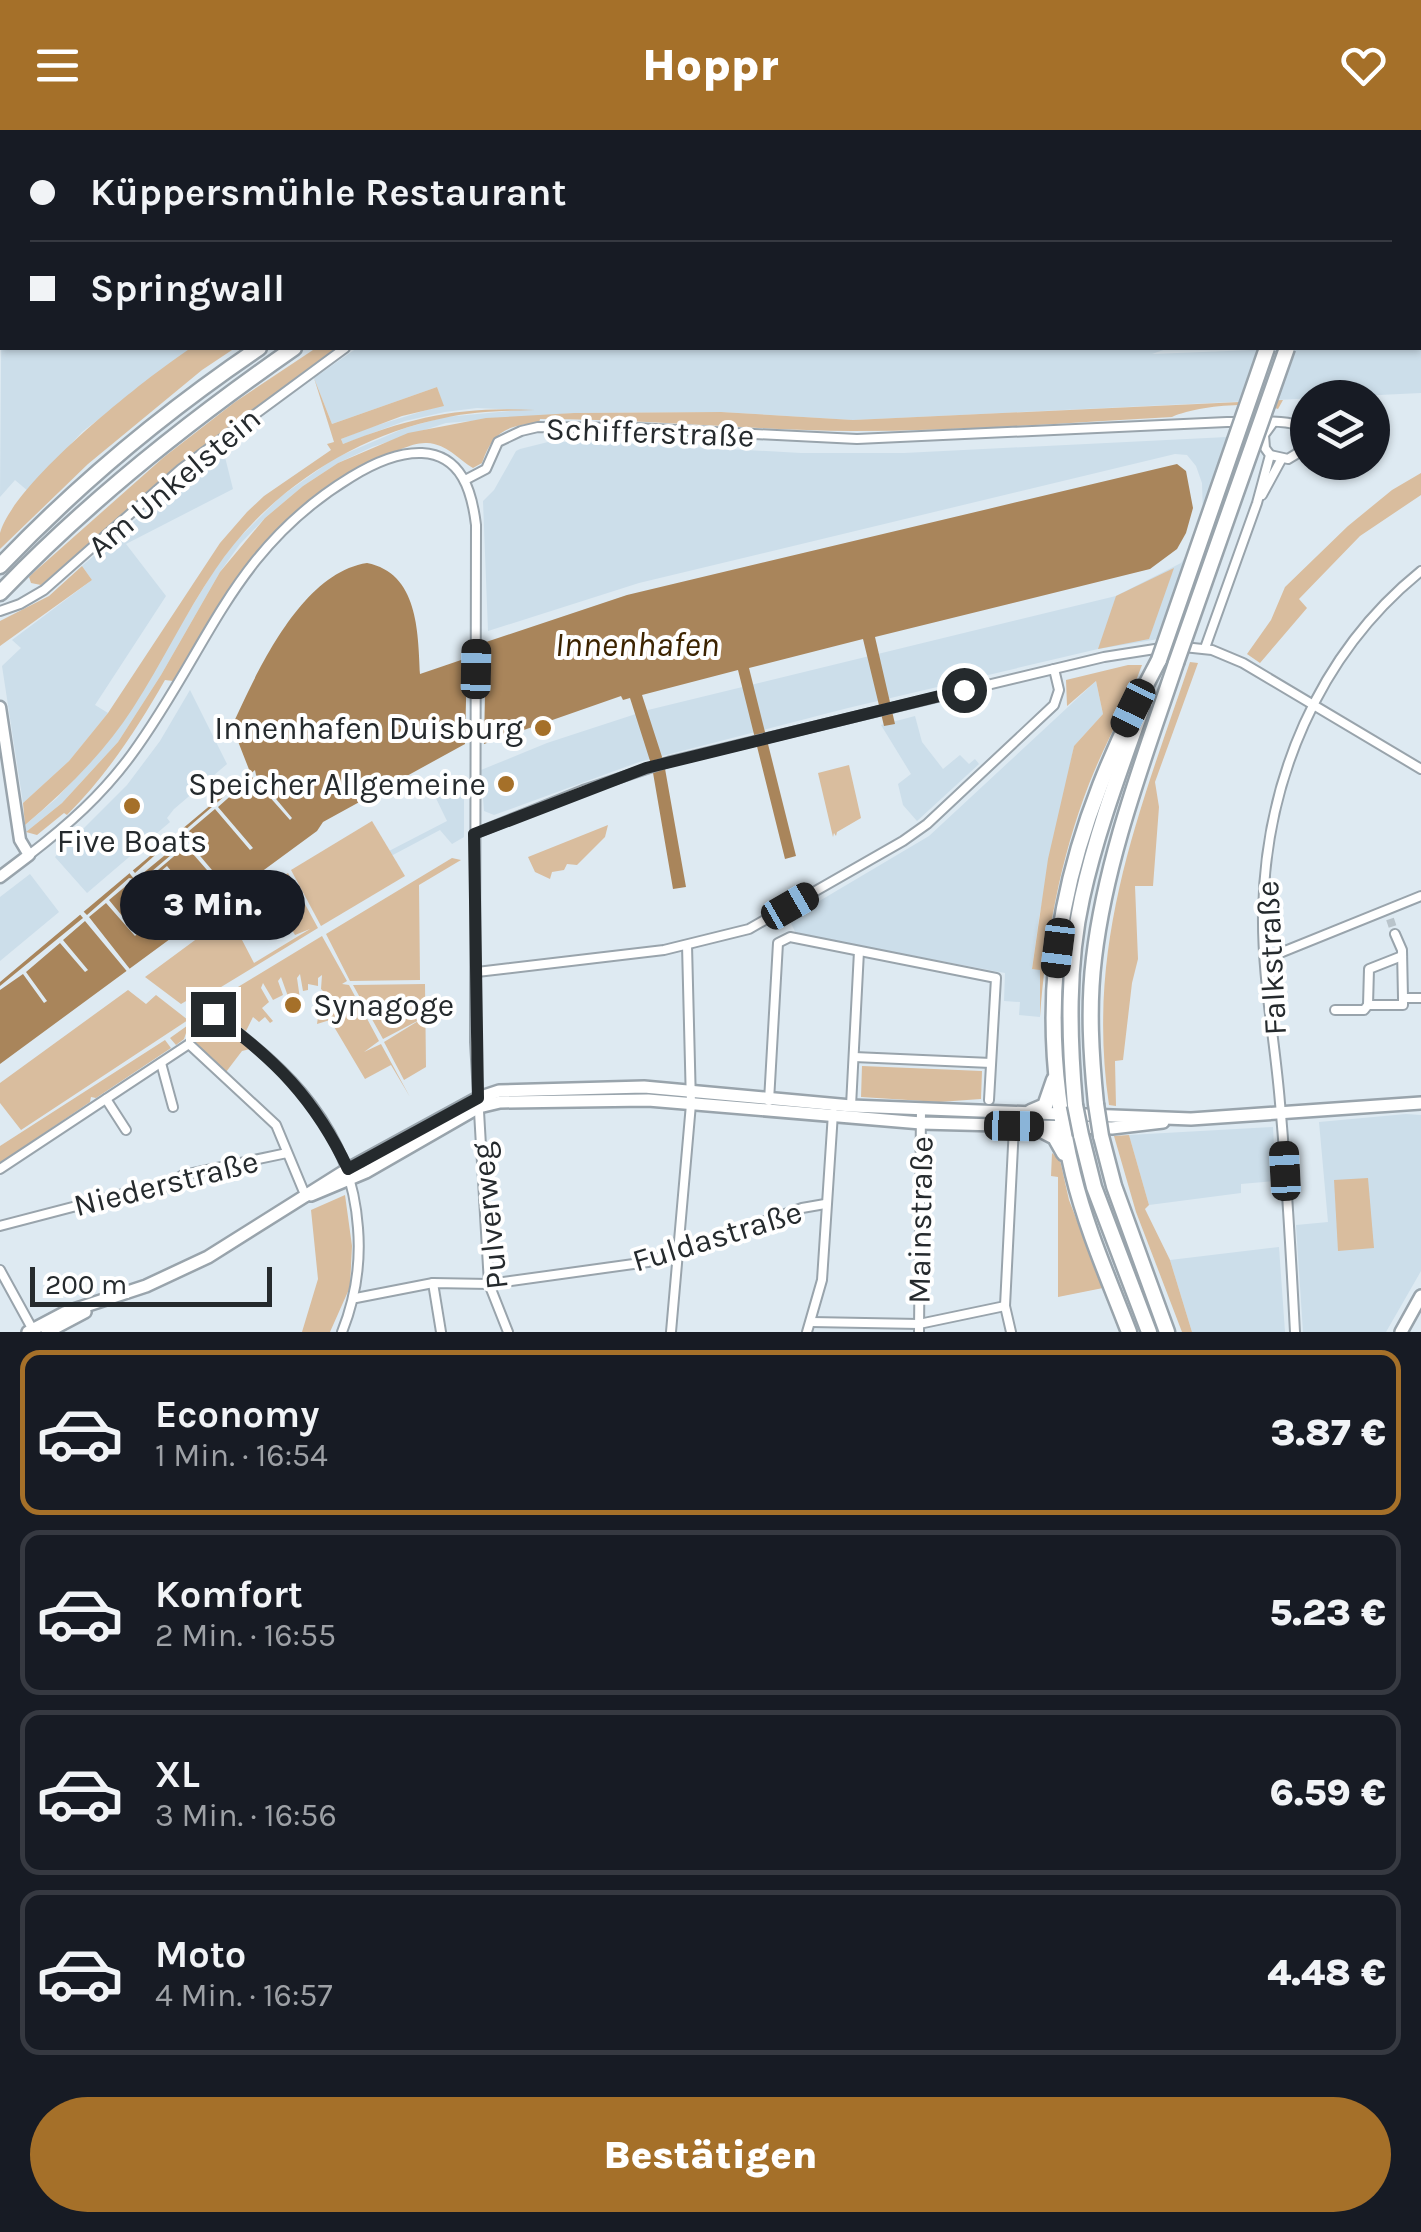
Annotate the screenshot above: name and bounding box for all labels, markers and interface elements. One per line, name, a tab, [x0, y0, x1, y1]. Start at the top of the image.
icon: menu	[30, 38, 85, 93]
icon: heart	[1336, 38, 1391, 93]
text: Hoppr	[642, 39, 779, 91]
text: Küppersmühle Restaurant	[90, 170, 567, 215]
text: Springwall	[90, 266, 285, 311]
map controls	[1290, 380, 1390, 480]
button: layers	[1290, 380, 1390, 480]
street label: Am Unkelstein	[81, 400, 268, 565]
street label: Schifferstraße	[545, 410, 755, 455]
water label: Innenhafen	[555, 624, 719, 665]
car	[460, 639, 492, 699]
route start	[942, 668, 987, 713]
car	[1106, 674, 1160, 742]
place label: Innenhafen Duisburg	[214, 710, 523, 747]
marker: Innenhafen Duisburg	[532, 717, 554, 739]
place label: Speicher Allgemeine	[188, 766, 486, 803]
marker: Speicher Allgemeine	[495, 773, 517, 795]
marker: Five Boats	[121, 795, 143, 817]
place label: Five Boats	[57, 823, 207, 860]
callout: 3 Min.	[120, 869, 306, 939]
car	[757, 878, 823, 934]
street label: Falkstraße	[1249, 880, 1294, 1036]
text: 3 Min.	[163, 886, 262, 923]
car	[1039, 916, 1077, 980]
place label: Synagoge	[313, 987, 454, 1024]
route end	[191, 992, 236, 1037]
marker: Synagoge	[282, 994, 304, 1016]
car	[984, 1110, 1044, 1142]
street label: Mainstraße	[901, 1136, 940, 1304]
car	[1268, 1140, 1302, 1202]
street label: Pulverweg	[463, 1141, 516, 1291]
street label: Niederstraße	[70, 1143, 262, 1224]
street label: Fuldastraße	[628, 1193, 806, 1280]
scale bar	[30, 1262, 272, 1306]
text: 200 m	[45, 1268, 127, 1301]
icon: car	[35, 1388, 125, 1478]
text: Economy	[155, 1392, 319, 1437]
text: 3.87 €	[1270, 1410, 1386, 1455]
text: 1 Min. · 16:54	[155, 1437, 328, 1474]
icon: car	[35, 1568, 125, 1658]
text: Komfort	[155, 1572, 303, 1617]
text: 5.23 €	[1270, 1590, 1386, 1635]
text: 2 Min. · 16:55	[155, 1617, 336, 1654]
icon: car	[35, 1748, 125, 1838]
text: XL	[155, 1752, 200, 1797]
text: 6.59 €	[1270, 1770, 1386, 1815]
text: 3 Min. · 16:56	[155, 1797, 337, 1834]
icon: car	[35, 1928, 125, 2018]
text: Moto	[155, 1932, 246, 1977]
text: 4.48 €	[1267, 1950, 1386, 1995]
text: 4 Min. · 16:57	[155, 1977, 332, 2014]
button: Bestätigen	[30, 2097, 1391, 2212]

